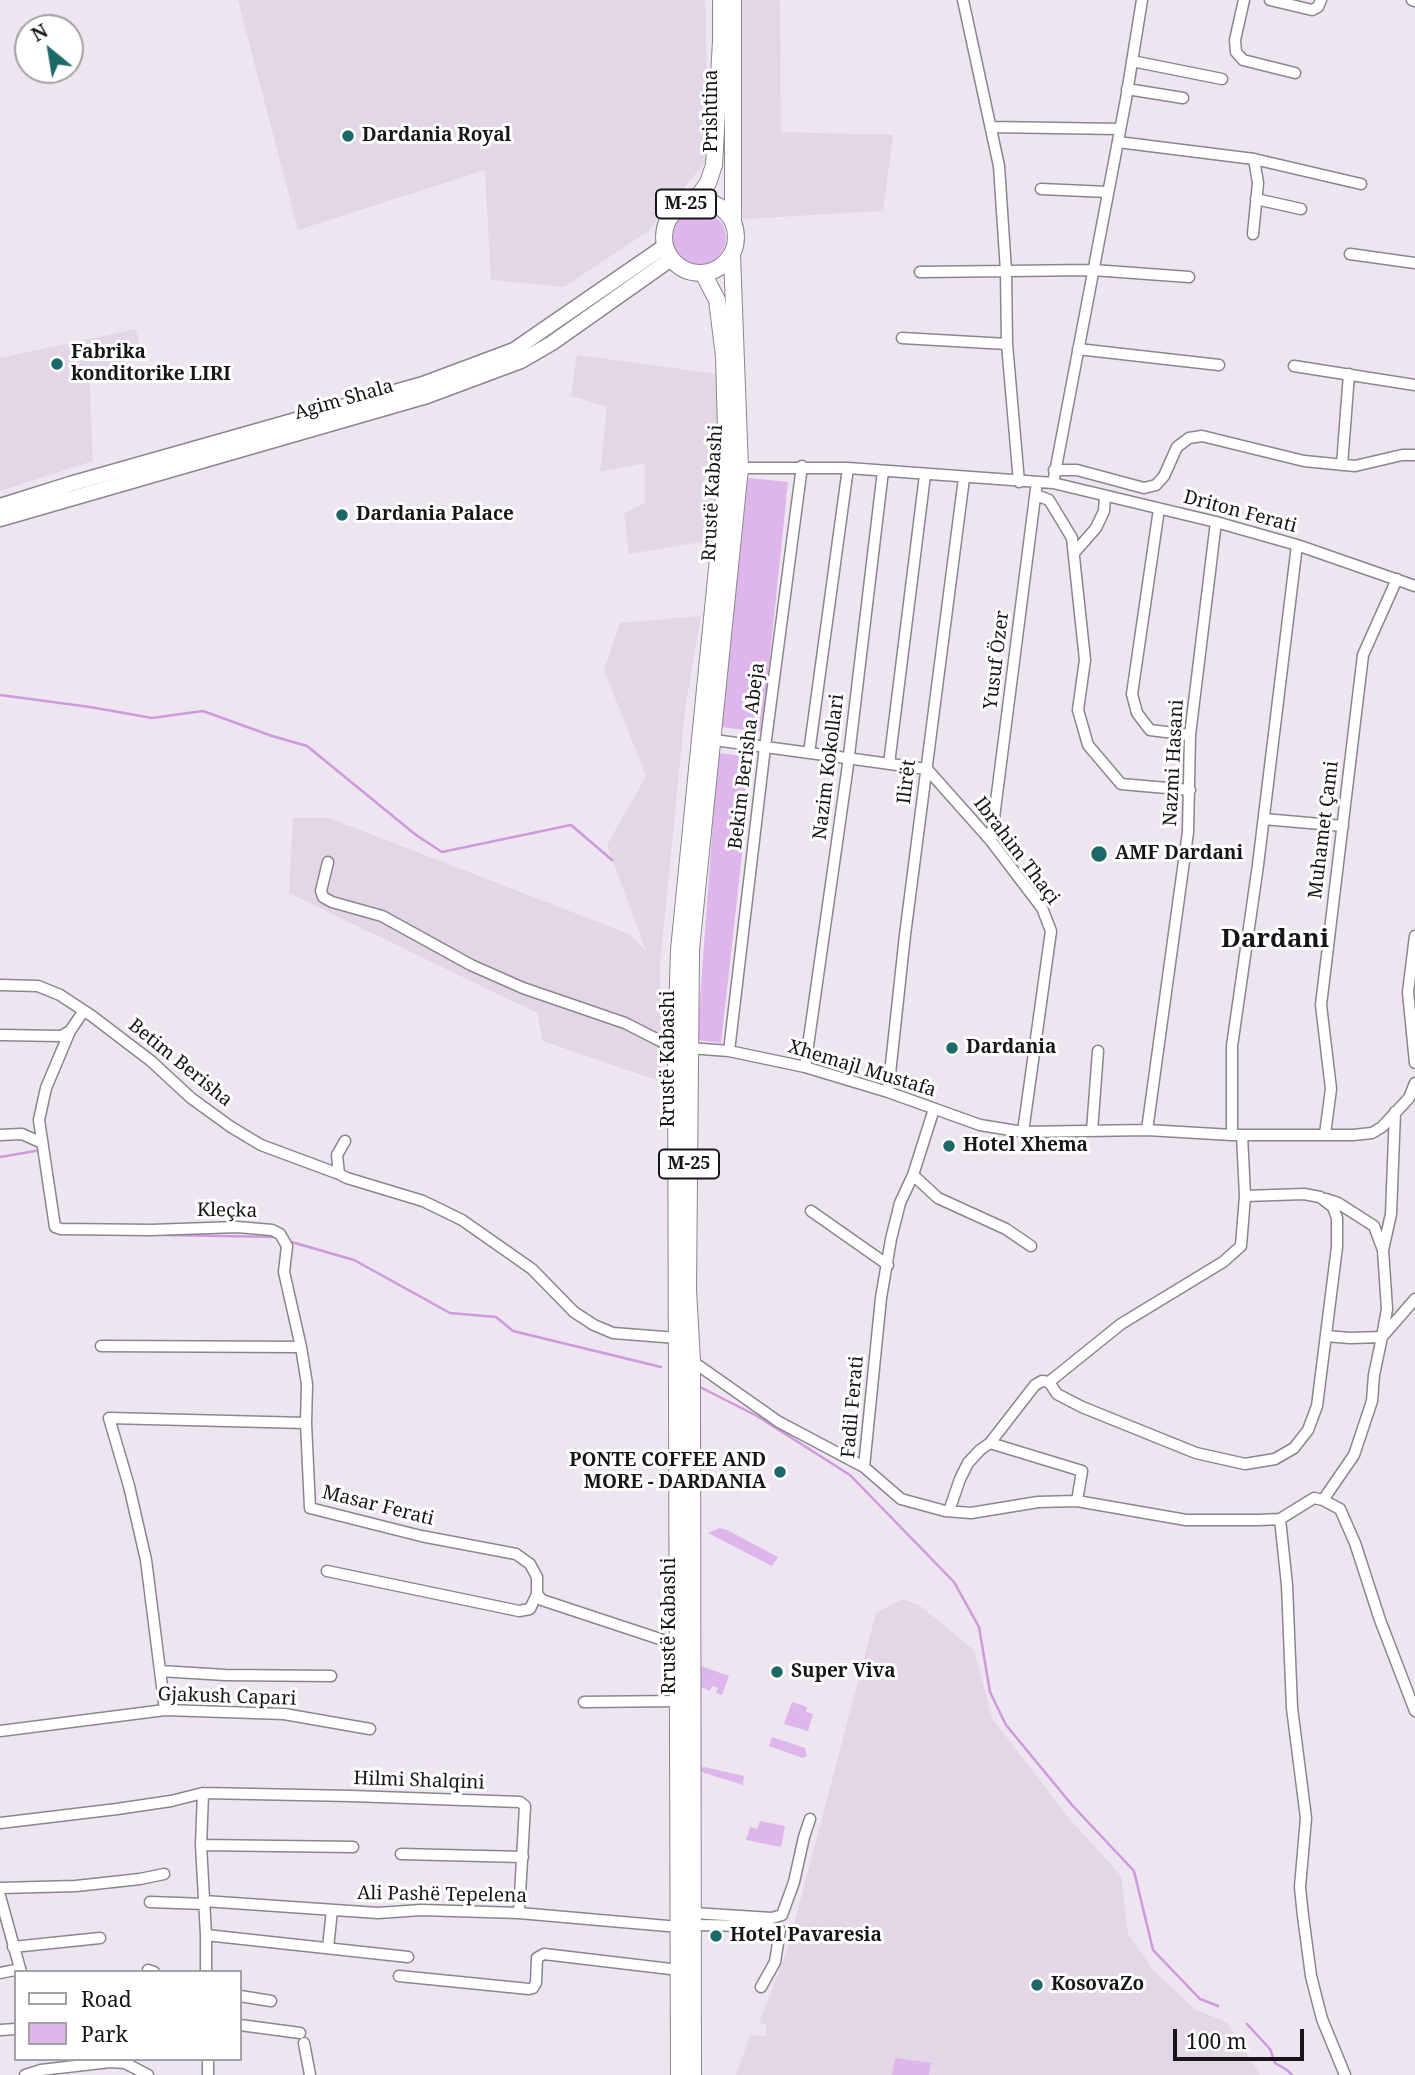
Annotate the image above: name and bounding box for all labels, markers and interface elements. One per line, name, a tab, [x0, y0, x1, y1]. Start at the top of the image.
north arrow	[14, 14, 84, 84]
text: N	[27, 18, 52, 48]
street label: Prishtina	[701, 70, 723, 152]
place label: Dardania Royal	[362, 125, 511, 147]
marker: Dardania Royal	[340, 128, 356, 144]
road number: M-25	[656, 190, 716, 218]
place label: Fabrika konditorike LIRI	[71, 342, 231, 386]
marker: Fabrika konditorike LIRI	[49, 356, 65, 372]
street label: Agim Shala	[292, 375, 396, 425]
street label: Rrustë Kabashi	[698, 424, 728, 562]
street label: Driton Ferati	[1181, 486, 1299, 538]
place label: Dardania Palace	[356, 504, 514, 526]
marker: Dardania Palace	[334, 507, 350, 523]
street label: Yusuf Özer	[980, 609, 1014, 711]
street label: Bekim Berisha Abeja	[724, 661, 770, 851]
street label: Nazim Kokollari	[809, 693, 849, 841]
street label: Nazmi Hasani	[1159, 699, 1189, 827]
street label: Ilirët	[893, 758, 921, 806]
street label: Muhamet Çami	[1304, 760, 1344, 900]
street label: Ibrahim Thaçi	[968, 793, 1064, 909]
place label: AMF Dardani	[1115, 843, 1243, 865]
marker: AMF Dardani	[1089, 844, 1109, 864]
district label: Dardani	[1221, 924, 1329, 956]
street label: Rrustë Kabashi	[658, 991, 680, 1127]
street label: Betim Berisha	[123, 1014, 237, 1112]
street label: Xhemajl Mustafa	[785, 1036, 939, 1102]
place label: Dardania	[966, 1037, 1056, 1059]
marker: Dardania	[944, 1040, 960, 1056]
place label: Hotel Xhema	[963, 1135, 1088, 1157]
marker: Hotel Xhema	[941, 1138, 957, 1154]
road number: M-25	[659, 1149, 719, 1178]
street label: Kleçka	[197, 1199, 257, 1223]
street label: Fadil Ferati	[837, 1355, 869, 1459]
place label: PONTE COFFEE AND MORE - DARDANIA	[569, 1450, 766, 1494]
marker: PONTE COFFEE AND MORE - DARDANIA	[772, 1464, 788, 1480]
street label: Masar Ferati	[320, 1481, 436, 1531]
street label: Rrustë Kabashi	[659, 1558, 681, 1694]
place label: Super Viva	[791, 1661, 896, 1683]
marker: Super Viva	[769, 1664, 785, 1680]
street label: Gjakush Capari	[157, 1683, 297, 1711]
street label: Hilmi Shalqini	[353, 1767, 485, 1795]
street label: Ali Pashë Tepelena	[357, 1882, 527, 1908]
place label: Hotel Pavaresia	[730, 1925, 882, 1947]
marker: Hotel Pavaresia	[708, 1928, 724, 1944]
legend	[14, 1970, 242, 2061]
place label: KosovaZo	[1051, 1974, 1144, 1996]
marker: KosovaZo	[1029, 1977, 1045, 1993]
text: Road	[81, 1985, 132, 2013]
scale bar	[1177, 2016, 1308, 2060]
text: Park	[81, 2020, 128, 2048]
text: 100 m	[1186, 2027, 1247, 2055]

